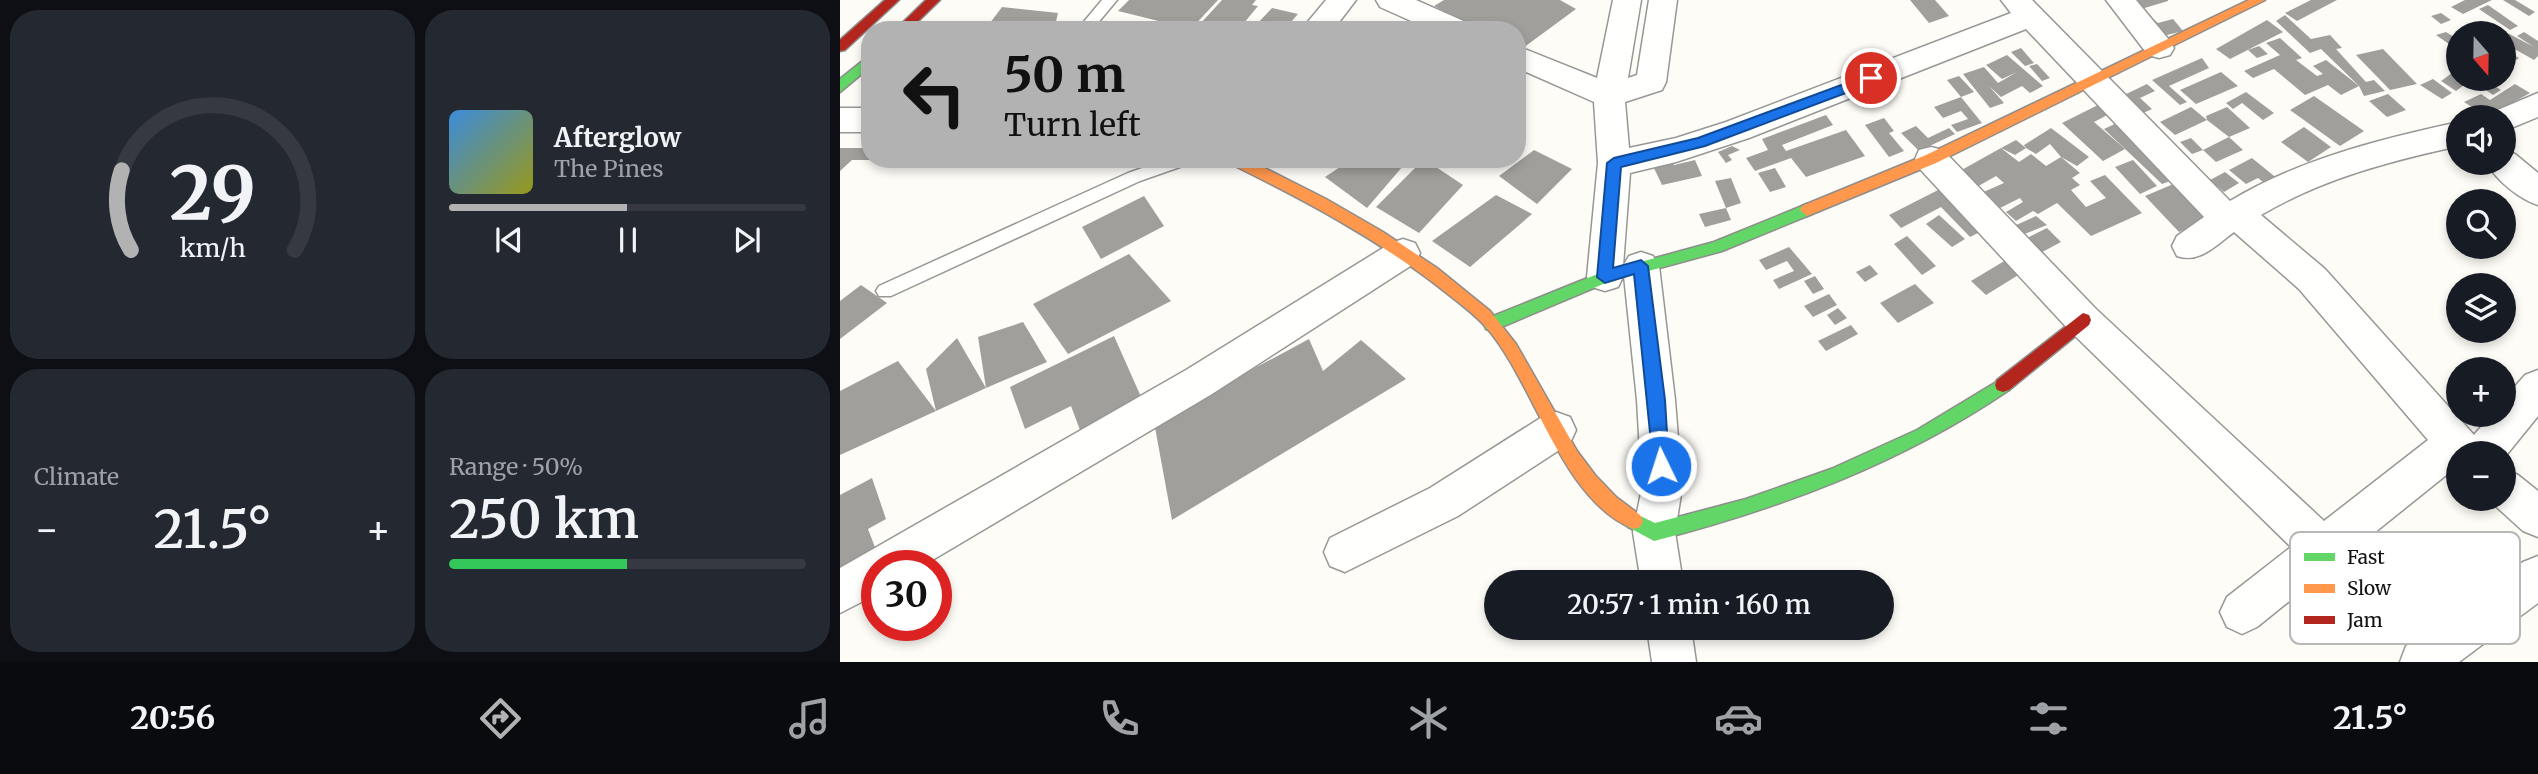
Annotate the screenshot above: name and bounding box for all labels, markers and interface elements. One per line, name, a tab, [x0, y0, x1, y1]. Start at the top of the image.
north arrow	[2446, 21, 2516, 91]
map controls	[2446, 21, 2516, 511]
text: 50 m	[1004, 44, 1125, 105]
pin	[1841, 48, 1901, 108]
icon: left	[889, 49, 980, 140]
icon: arrive	[1852, 59, 1890, 97]
text: Turn left	[1004, 105, 1141, 145]
button: sound	[2446, 105, 2516, 175]
text: Afterglow	[554, 121, 681, 154]
text: 29	[169, 149, 256, 241]
text: The Pines	[554, 154, 664, 183]
button: search	[2446, 189, 2516, 259]
icon: previous	[490, 221, 528, 259]
icon: pause	[609, 221, 647, 259]
icon: next	[728, 221, 766, 259]
text: km/h	[179, 232, 246, 264]
button: layers	[2446, 273, 2516, 343]
button: +	[2446, 357, 2516, 427]
position arrow	[1624, 429, 1698, 503]
button: −	[2446, 441, 2516, 511]
text: Range · 50%	[449, 452, 583, 481]
text: Climate	[34, 462, 119, 491]
text: 250 km	[449, 487, 639, 552]
text: 21.5°	[153, 497, 272, 562]
text: −	[34, 506, 59, 553]
text: +	[366, 506, 391, 553]
legend	[2290, 532, 2520, 644]
text: Fast	[2347, 545, 2385, 569]
speed limit sign: 30	[861, 550, 952, 641]
text: Slow	[2347, 576, 2392, 600]
text: 20:57 · 1 min · 160 m	[1567, 588, 1811, 621]
text: Jam	[2346, 608, 2383, 632]
icon: directions	[476, 694, 525, 743]
icon: music	[785, 694, 834, 743]
icon: phone	[1095, 694, 1144, 743]
icon: climate	[1404, 694, 1453, 743]
icon: car	[1714, 694, 1763, 743]
icon: filters	[2024, 694, 2073, 743]
text: 20:56	[130, 698, 215, 738]
text: 21.5°	[2333, 698, 2408, 738]

